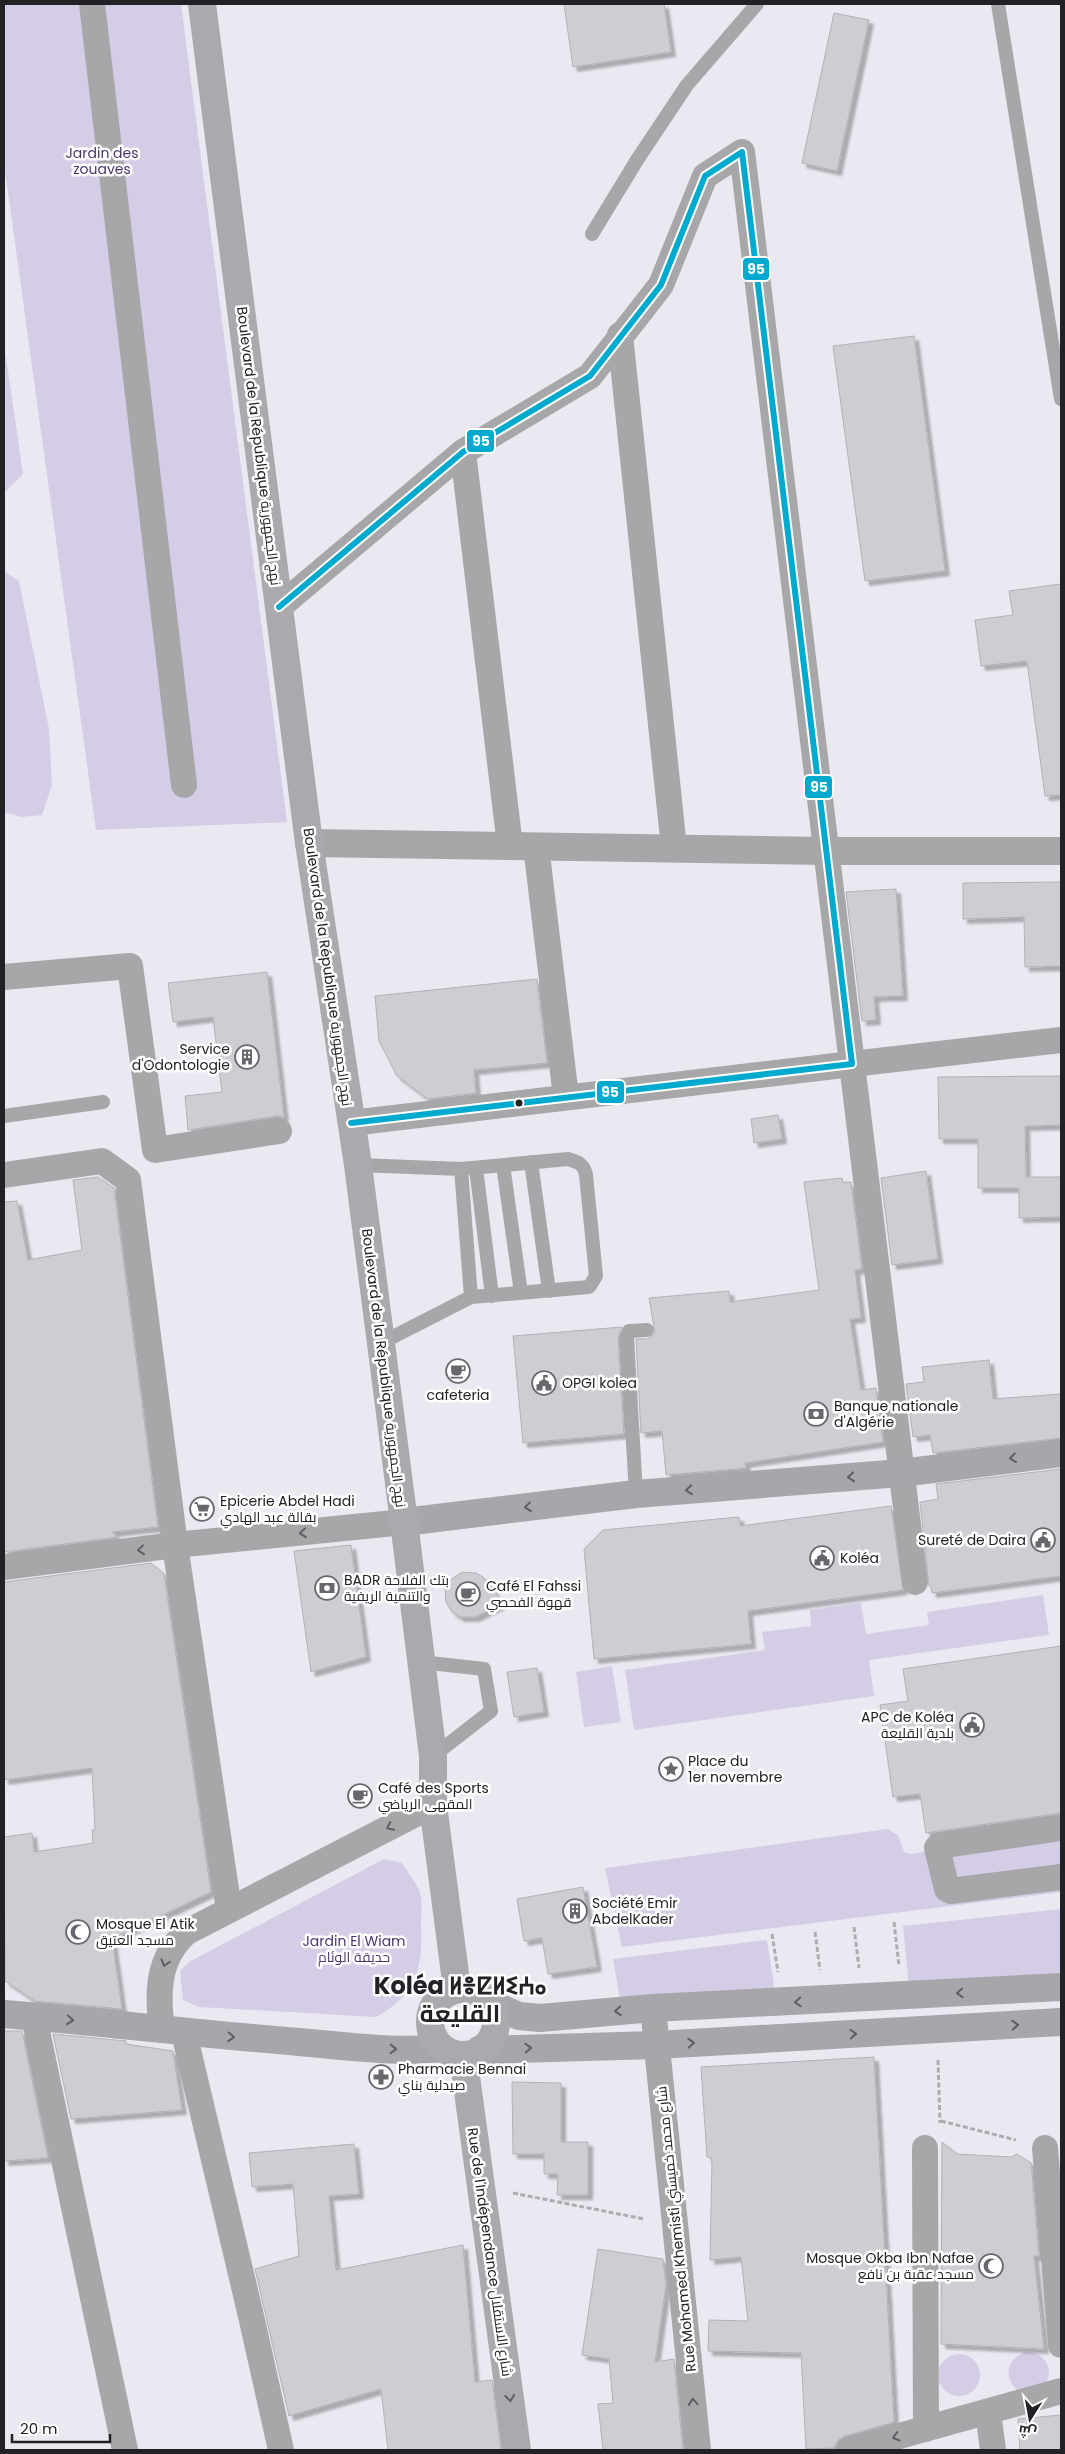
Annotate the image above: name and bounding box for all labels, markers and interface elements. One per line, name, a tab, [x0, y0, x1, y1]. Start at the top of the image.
park label: Jardin des zouaves	[65, 143, 139, 179]
line badge: 95	[742, 257, 770, 281]
text: 95	[747, 259, 765, 279]
street label: Boulevard de la République نهج الجمهورية	[232, 305, 286, 587]
line badge: 95	[466, 429, 495, 453]
text: 95	[472, 431, 490, 451]
line badge: 95	[804, 775, 833, 799]
text: 95	[810, 777, 828, 797]
street label: Boulevard de la République نهج الجمهورية	[299, 827, 357, 1107]
place label: Service d'Odontologie	[132, 1039, 230, 1075]
building icon: Service d'Odontologie	[234, 1044, 260, 1070]
line badge: 95	[596, 1080, 625, 1104]
text: 95	[601, 1082, 619, 1102]
unlabelled marker	[514, 1098, 524, 1108]
street label: Boulevard de la République نهج الجمهورية	[357, 1227, 411, 1509]
cafe icon: cafeteria	[445, 1358, 471, 1384]
public building icon: OPGI kolea	[531, 1370, 557, 1396]
place label: OPGI kolea	[562, 1373, 637, 1393]
place label: cafeteria	[426, 1385, 490, 1405]
place label: Banque nationale d'Algérie	[834, 1396, 959, 1432]
bank icon: Banque nationale d'Algérie	[803, 1401, 829, 1427]
one-way arrow	[1008, 1453, 1017, 1463]
one-way arrow	[847, 1471, 855, 1482]
one-way arrow	[685, 1484, 693, 1495]
place label: Epicerie Abdel Hadi بقالة عبد الهادي	[220, 1491, 355, 1529]
supermarket icon: Epicerie Abdel Hadi بقالة عبد الهادي	[189, 1496, 215, 1522]
one-way arrow	[524, 1501, 532, 1512]
one-way arrow	[299, 1527, 307, 1538]
public building icon: Sureté de Daira	[1030, 1527, 1056, 1553]
place label: Sureté de Daira	[918, 1530, 1026, 1550]
one-way arrow	[137, 1544, 146, 1554]
public building icon: Koléa	[809, 1545, 835, 1571]
place label: Koléa	[840, 1548, 879, 1568]
place label: BADR بتك الفلاحة والتنمية الريفية	[344, 1570, 449, 1606]
bank icon: BADR بتك الفلاحة والتنمية الريفية	[314, 1575, 340, 1601]
place label: Café El Fahssi قهوة الفحصي	[486, 1576, 581, 1613]
cafe icon: Café El Fahssi قهوة الفحصي	[455, 1581, 481, 1607]
place label: APC de Koléa بلدية القليعة	[861, 1707, 954, 1743]
public building icon: APC de Koléa بلدية القليعة	[959, 1712, 985, 1738]
place label: Place du 1er novembre	[688, 1751, 783, 1787]
place icon: Place du 1er novembre	[658, 1756, 684, 1782]
place label: Café des Sports المقهى الرياضي	[378, 1778, 489, 1815]
cafe icon: Café des Sports المقهى الرياضي	[347, 1783, 373, 1809]
one-way arrow	[386, 1821, 395, 1831]
place label: Société Emir AbdelKader	[592, 1893, 678, 1929]
building icon: Société Emir AbdelKader	[562, 1898, 588, 1924]
place label: Mosque El Atik مسجد العتيق	[96, 1914, 196, 1950]
mosque icon: Mosque El Atik مسجد العتيق	[65, 1919, 91, 1945]
park label: Jardin El Wiam حديقة الوئام	[302, 1931, 406, 1967]
one-way arrow	[161, 1959, 171, 1967]
district label: Koléa ⵍⴻⵇⵍⵉⵄⴰ القليعة	[374, 1969, 546, 2030]
one-way arrow	[956, 1988, 964, 1999]
one-way arrow	[794, 1996, 802, 2007]
one-way arrow	[614, 2005, 622, 2016]
one-way arrow	[66, 2014, 74, 2025]
one-way arrow	[1011, 2019, 1019, 2030]
one-way arrow	[849, 2029, 857, 2040]
one-way arrow	[228, 2031, 236, 2042]
one-way arrow	[687, 2037, 695, 2048]
one-way arrow	[390, 2043, 398, 2054]
one-way arrow	[524, 2043, 532, 2053]
place label: Pharmacie Bennai صيدلية بناي	[398, 2059, 526, 2097]
pharmacy icon: Pharmacie Bennai صيدلية بناي	[368, 2064, 394, 2090]
street label: Rue Mohamed Khemisti شارع محمد خميستي	[651, 2085, 703, 2373]
street label: Rue de l'Indépendance شارع الاستقلال	[463, 2126, 517, 2378]
place label: Mosque Okba Ibn Nafae مسجد عقبة بن نافع	[806, 2248, 974, 2284]
mosque icon: Mosque Okba Ibn Nafae مسجد عقبة بن نافع	[978, 2253, 1004, 2279]
one-way arrow	[504, 2394, 515, 2402]
north arrow	[1005, 2394, 1055, 2444]
one-way arrow	[688, 2397, 699, 2405]
scale bar	[12, 2412, 110, 2444]
text: 20 m	[20, 2418, 58, 2439]
text: ش	[1017, 2420, 1038, 2443]
one-way arrow	[892, 2431, 901, 2442]

